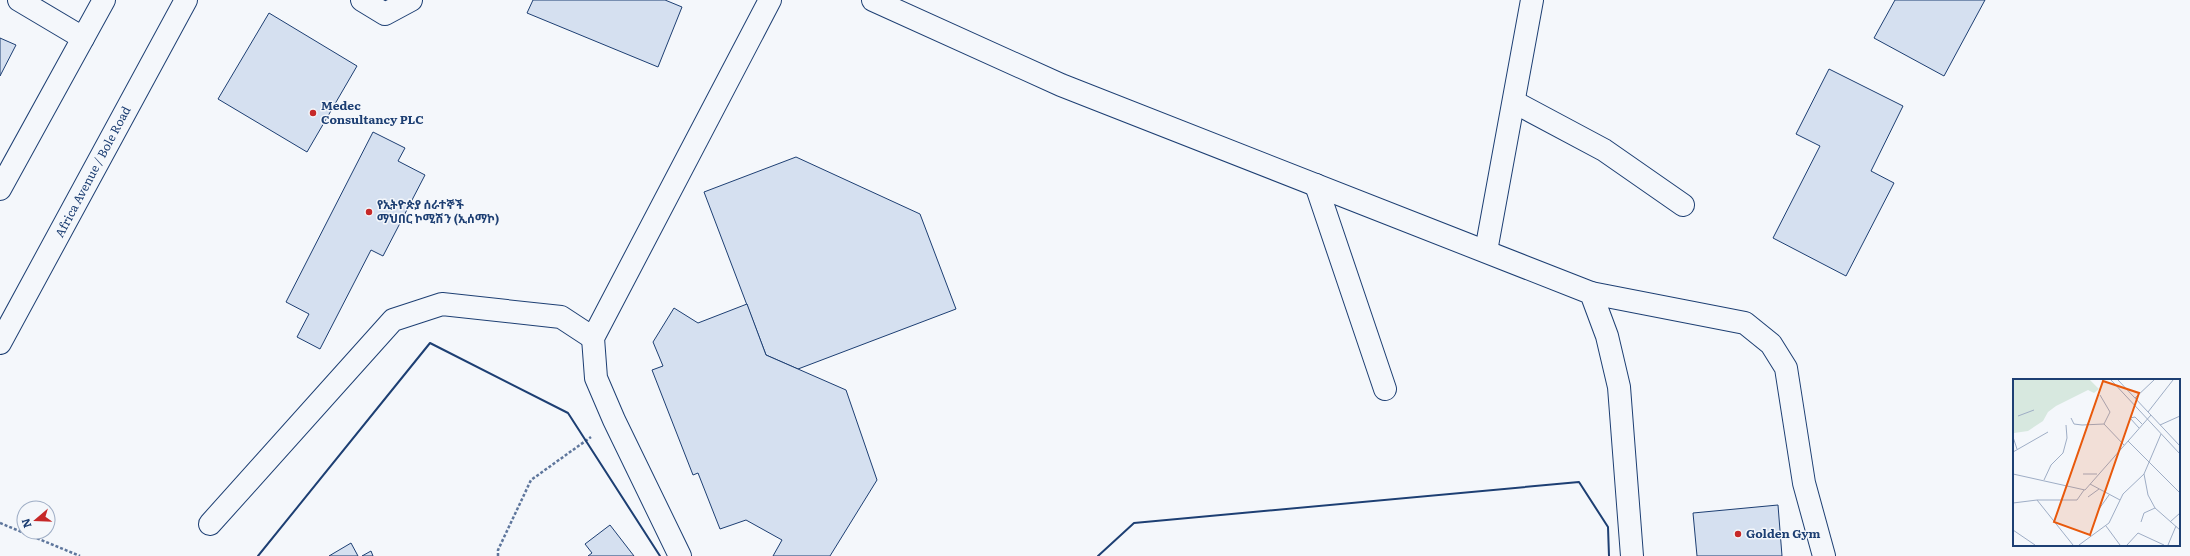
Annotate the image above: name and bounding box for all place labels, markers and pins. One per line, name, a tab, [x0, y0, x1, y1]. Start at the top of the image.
place label: Medec Consultancy PLC	[321, 96, 424, 128]
marker: Medec Consultancy PLC	[308, 108, 318, 118]
place label: የኢትዮጵያ ሰራተኞች ማህበር ኮሚሽን (ኢሰማኮ)	[377, 195, 499, 227]
marker: የኢትዮጵያ ሰራተኞች ማህበር ኮሚሽን (ኢሰማኮ)	[364, 207, 374, 217]
place label: Golden Gym	[1746, 524, 1821, 542]
marker: Golden Gym	[1733, 529, 1743, 539]

